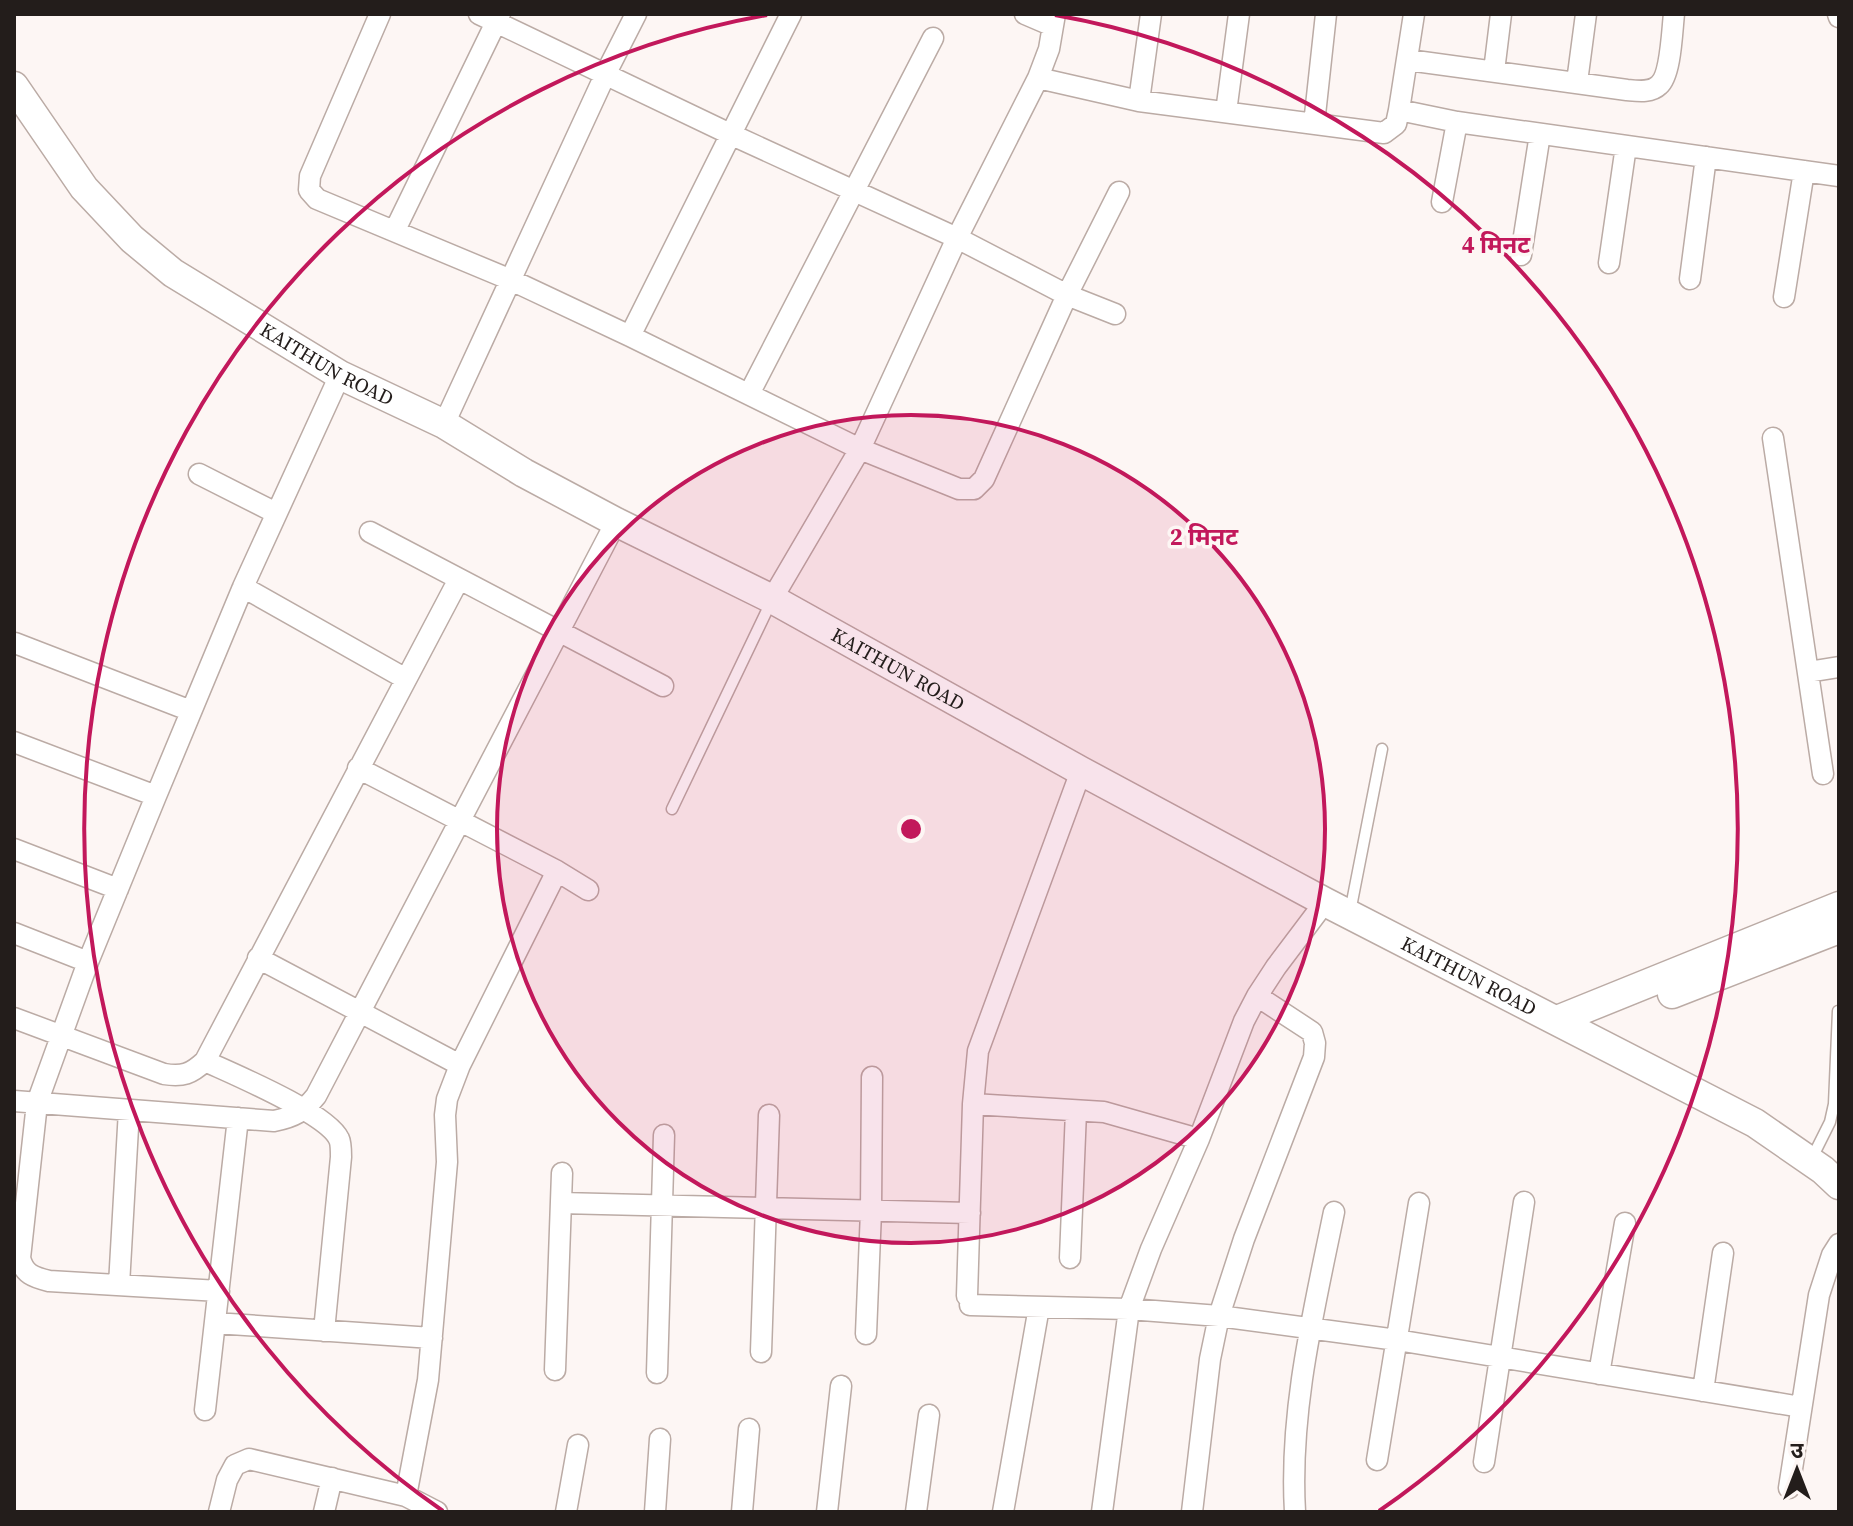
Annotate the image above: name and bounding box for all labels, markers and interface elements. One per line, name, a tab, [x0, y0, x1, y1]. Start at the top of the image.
text: 4 मिनट	[1462, 228, 1531, 261]
street label: KAITHUN ROAD	[255, 316, 398, 412]
text: 2 मिनट	[1170, 520, 1239, 553]
street label: KAITHUN ROAD	[826, 621, 970, 718]
centre of rings	[897, 815, 925, 843]
street label: KAITHUN ROAD	[1396, 929, 1541, 1022]
north arrow	[1757, 1430, 1837, 1510]
text: उ	[1791, 1435, 1805, 1465]

